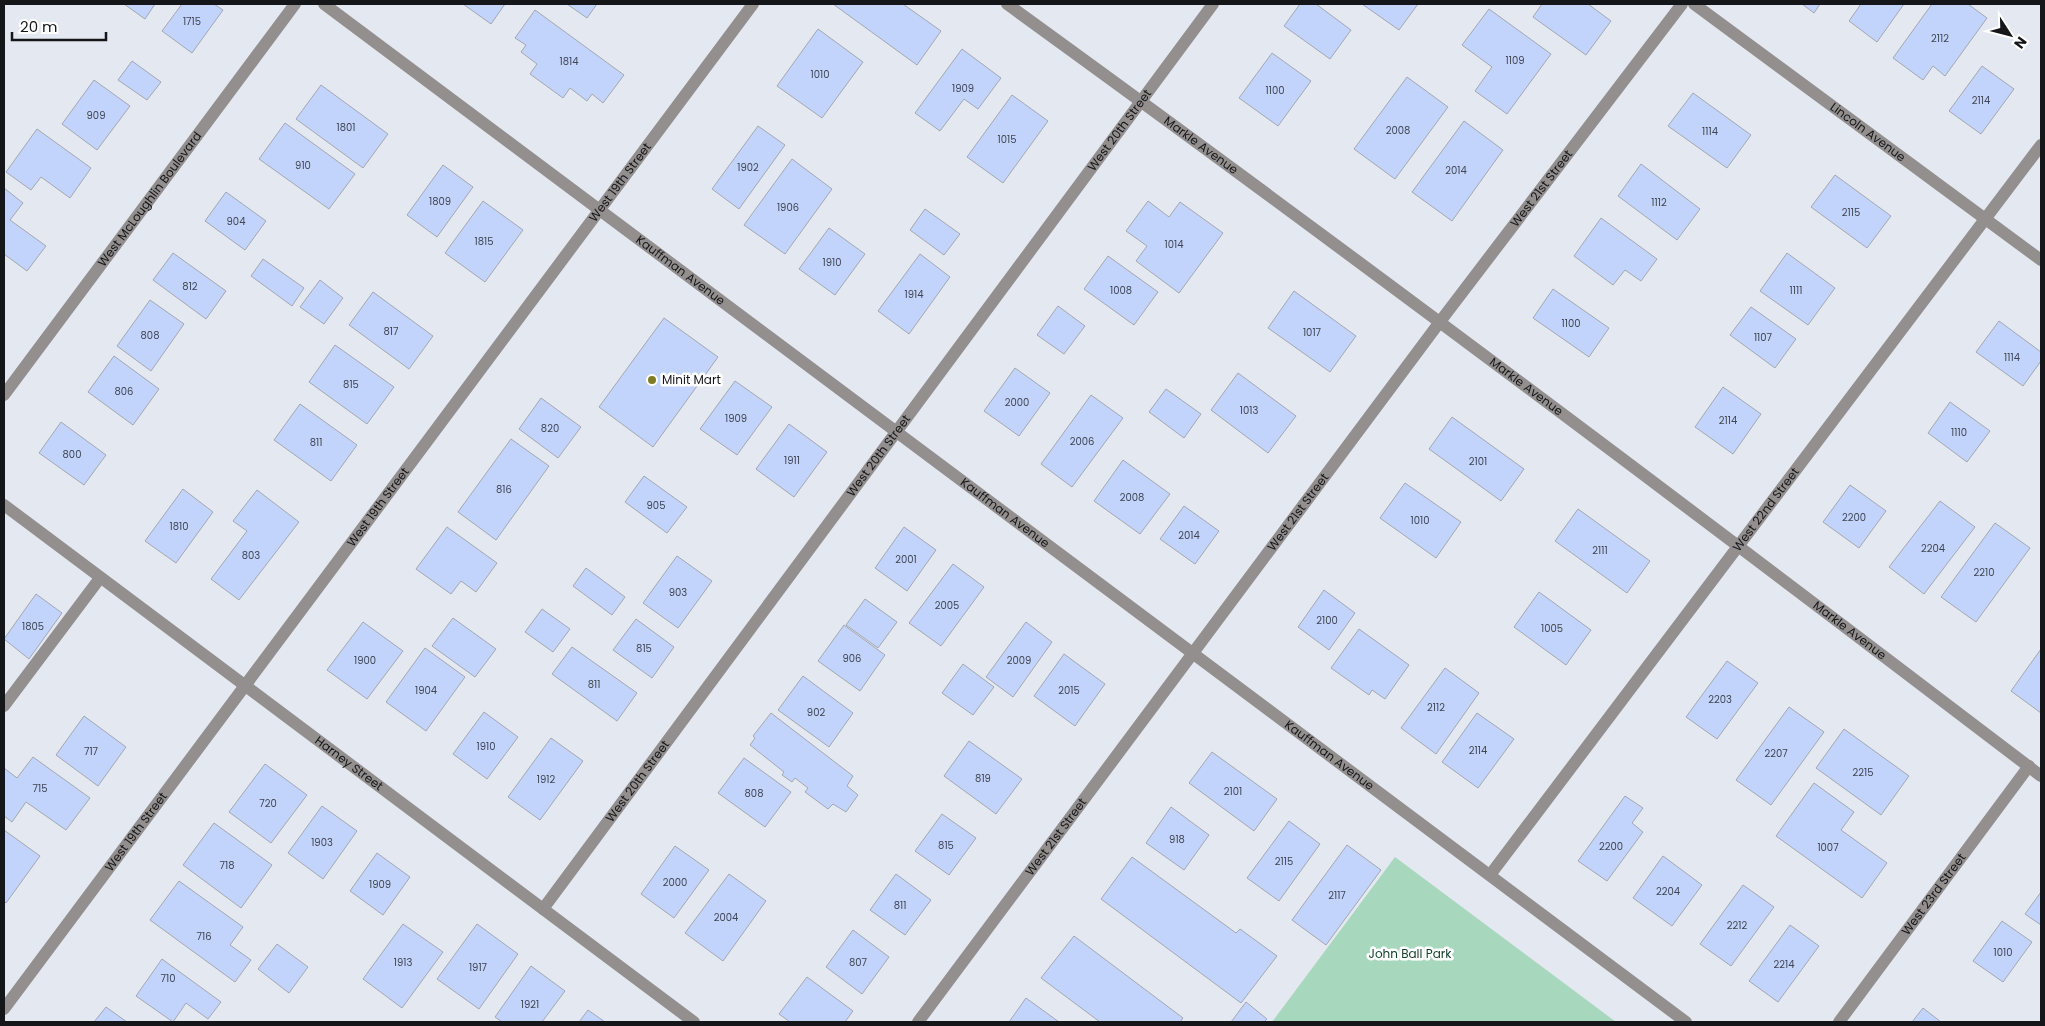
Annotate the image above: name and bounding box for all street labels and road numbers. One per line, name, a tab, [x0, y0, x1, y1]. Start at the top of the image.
street label: West 20th Street	[1083, 85, 1155, 174]
street label: Lincoln Avenue	[1827, 98, 1909, 165]
street label: Markle Avenue	[1161, 112, 1242, 178]
street label: West McLoughlin Boulevard	[93, 128, 205, 270]
street label: West 19th Street	[585, 139, 655, 225]
street label: West 21st Street	[1506, 146, 1576, 230]
street label: Kauffman Avenue	[633, 231, 729, 309]
street label: Markle Avenue	[1486, 353, 1567, 419]
street label: West 20th Street	[842, 411, 914, 500]
street label: West 19th Street	[343, 464, 413, 550]
street label: West 22nd Street	[1728, 464, 1803, 555]
street label: West 21st Street	[1263, 469, 1332, 554]
street label: Kauffman Avenue	[957, 474, 1053, 551]
street label: Markle Avenue	[1810, 597, 1890, 663]
street label: Kauffman Avenue	[1281, 716, 1378, 794]
street label: Harney Street	[312, 732, 387, 794]
street label: West 20th Street	[601, 736, 673, 825]
street label: West 19th Street	[100, 788, 171, 875]
street label: West 21st Street	[1021, 794, 1090, 879]
street label: West 23rd Street	[1897, 850, 1969, 938]

